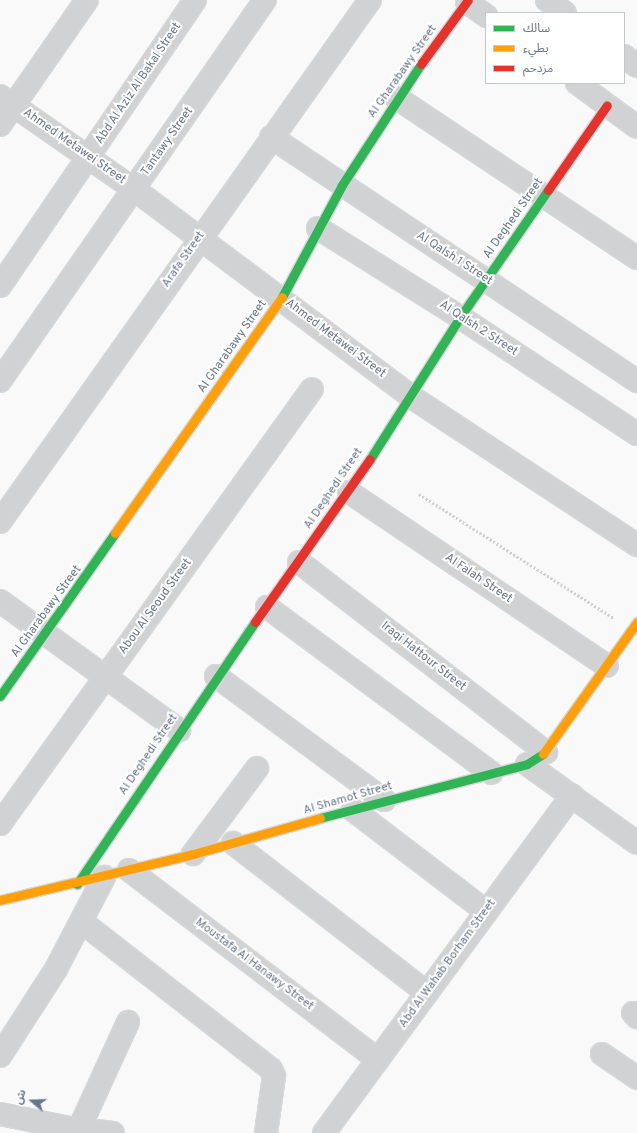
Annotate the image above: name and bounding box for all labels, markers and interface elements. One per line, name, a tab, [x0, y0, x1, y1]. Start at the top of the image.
legend	[485, 12, 625, 84]
street label: Abd Al Aziz Al Bakal Street	[93, 20, 185, 148]
text: سالك	[523, 21, 550, 37]
street label: Al Gharabawy Street	[365, 23, 441, 121]
text: بطيء	[523, 41, 549, 57]
text: مزدحم	[523, 61, 553, 77]
street label: Tantawy Street	[139, 105, 197, 179]
street label: Ahmed Metawei Street	[20, 106, 128, 188]
street label: Al Deghedi Street	[481, 176, 547, 262]
street label: Arafa Street	[159, 229, 209, 291]
street label: Al Qalsh 1 Street	[413, 229, 495, 289]
street label: Ahmed Metawei Street	[282, 297, 388, 381]
street label: Al Gharabawy Street	[195, 298, 271, 396]
street label: Al Qalsh 2 Street	[436, 298, 520, 360]
street label: Al Deghedi Street	[302, 446, 366, 532]
street label: Al Falah Street	[442, 551, 514, 607]
street label: Abou Al Seoud Street	[116, 556, 196, 658]
street label: Al Gharabawy Street	[9, 563, 85, 661]
street label: Iraqi Hattour Street	[378, 619, 468, 695]
street label: Al Deghedi Street	[117, 712, 181, 798]
street label: Al Shamot Street	[302, 779, 394, 819]
street label: Abd Al Wahab Borham Street	[396, 897, 500, 1031]
street label: Moustafa Al Hanawy Street	[192, 916, 316, 1014]
north arrow	[12, 1081, 52, 1121]
text: ش	[12, 1088, 30, 1107]

